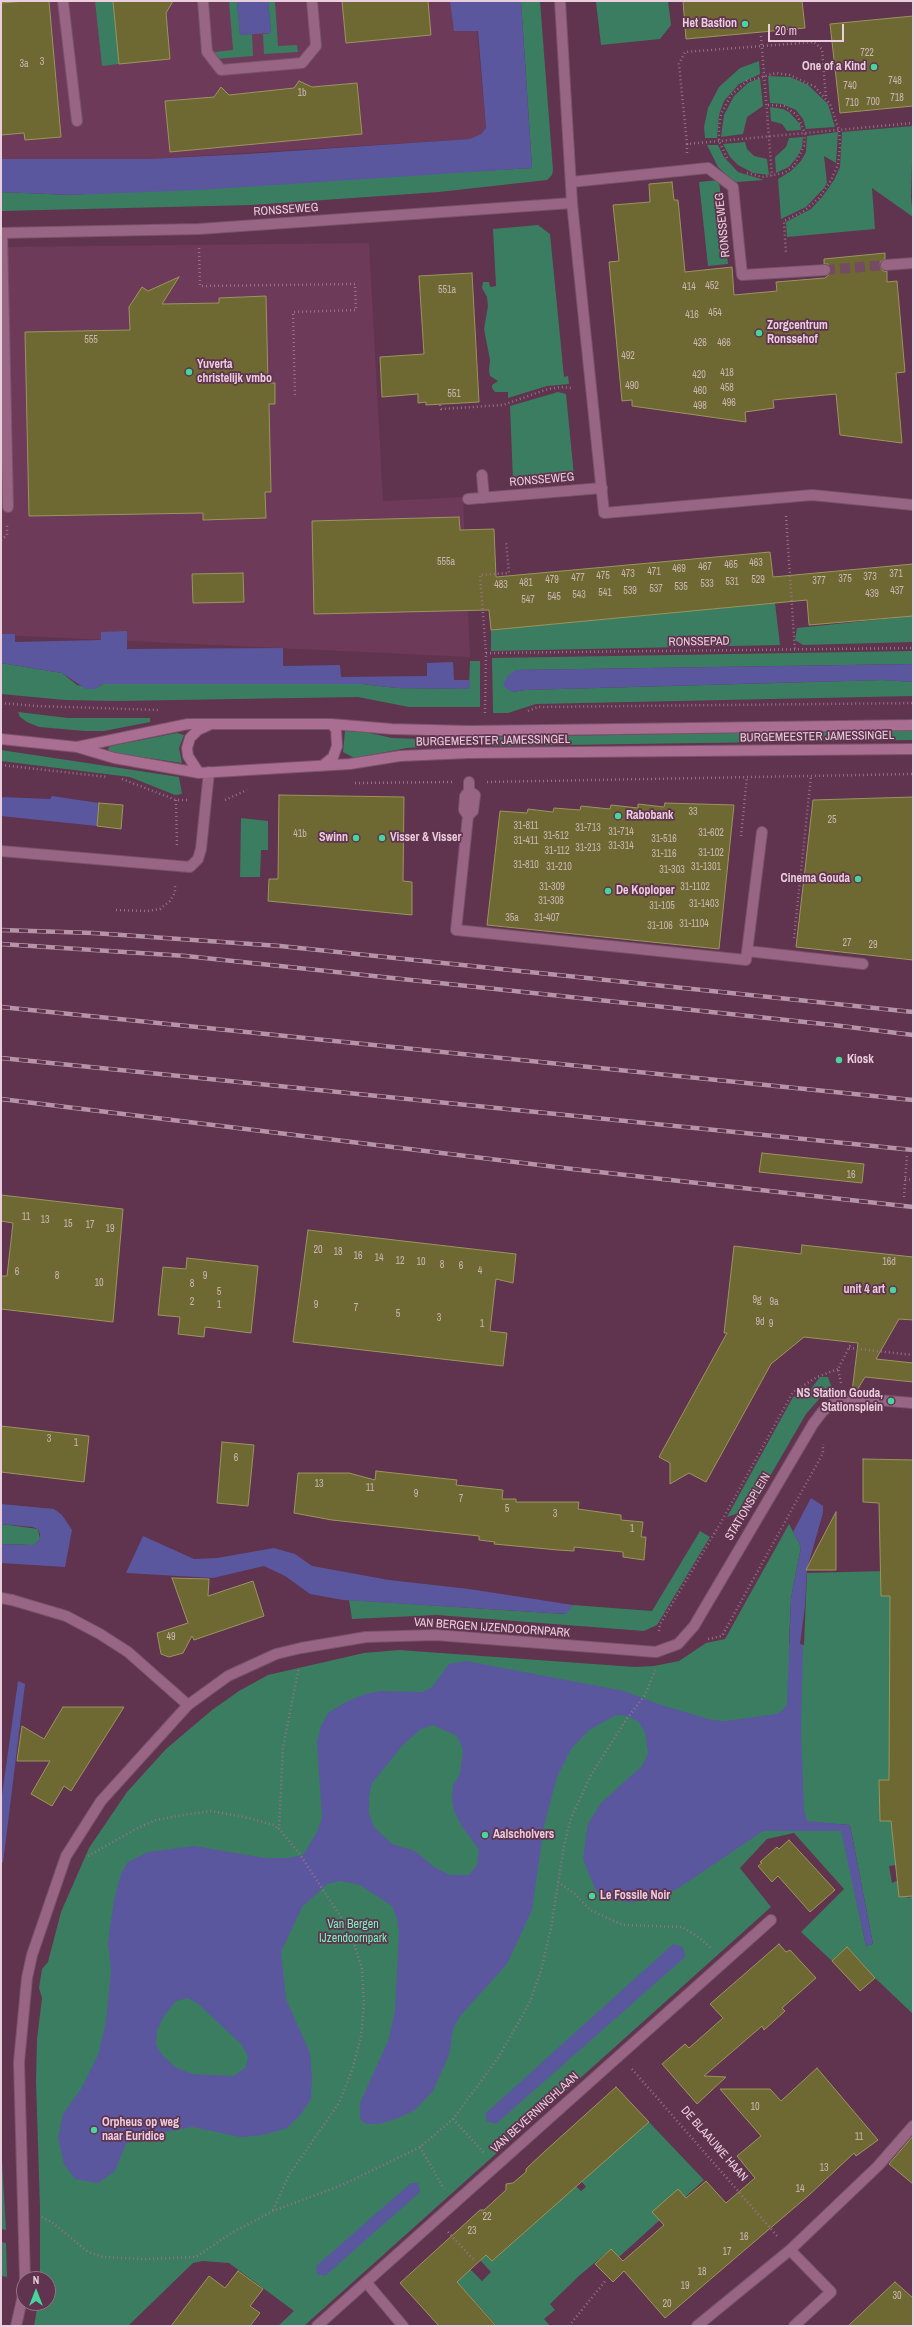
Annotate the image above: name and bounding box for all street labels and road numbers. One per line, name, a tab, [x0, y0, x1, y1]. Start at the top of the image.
street label: RONSSEWEG	[712, 192, 734, 258]
street label: RONSSEWEG	[253, 201, 319, 219]
street label: RONSSEWEG	[509, 470, 575, 490]
street label: RONSSEPAD	[668, 634, 730, 650]
street label: BURGEMEESTER JAMESSINGEL	[740, 728, 894, 746]
street label: BURGEMEESTER JAMESSINGEL	[416, 732, 570, 750]
street label: STATIONSPLEIN	[722, 1471, 774, 1543]
street label: VAN BERGEN IJZENDOORNPARK	[413, 1615, 571, 1641]
street label: VAN BEVERNINGHLAAN	[488, 2070, 582, 2156]
street label: DE BLAAUWE HAAN	[678, 2104, 750, 2184]

